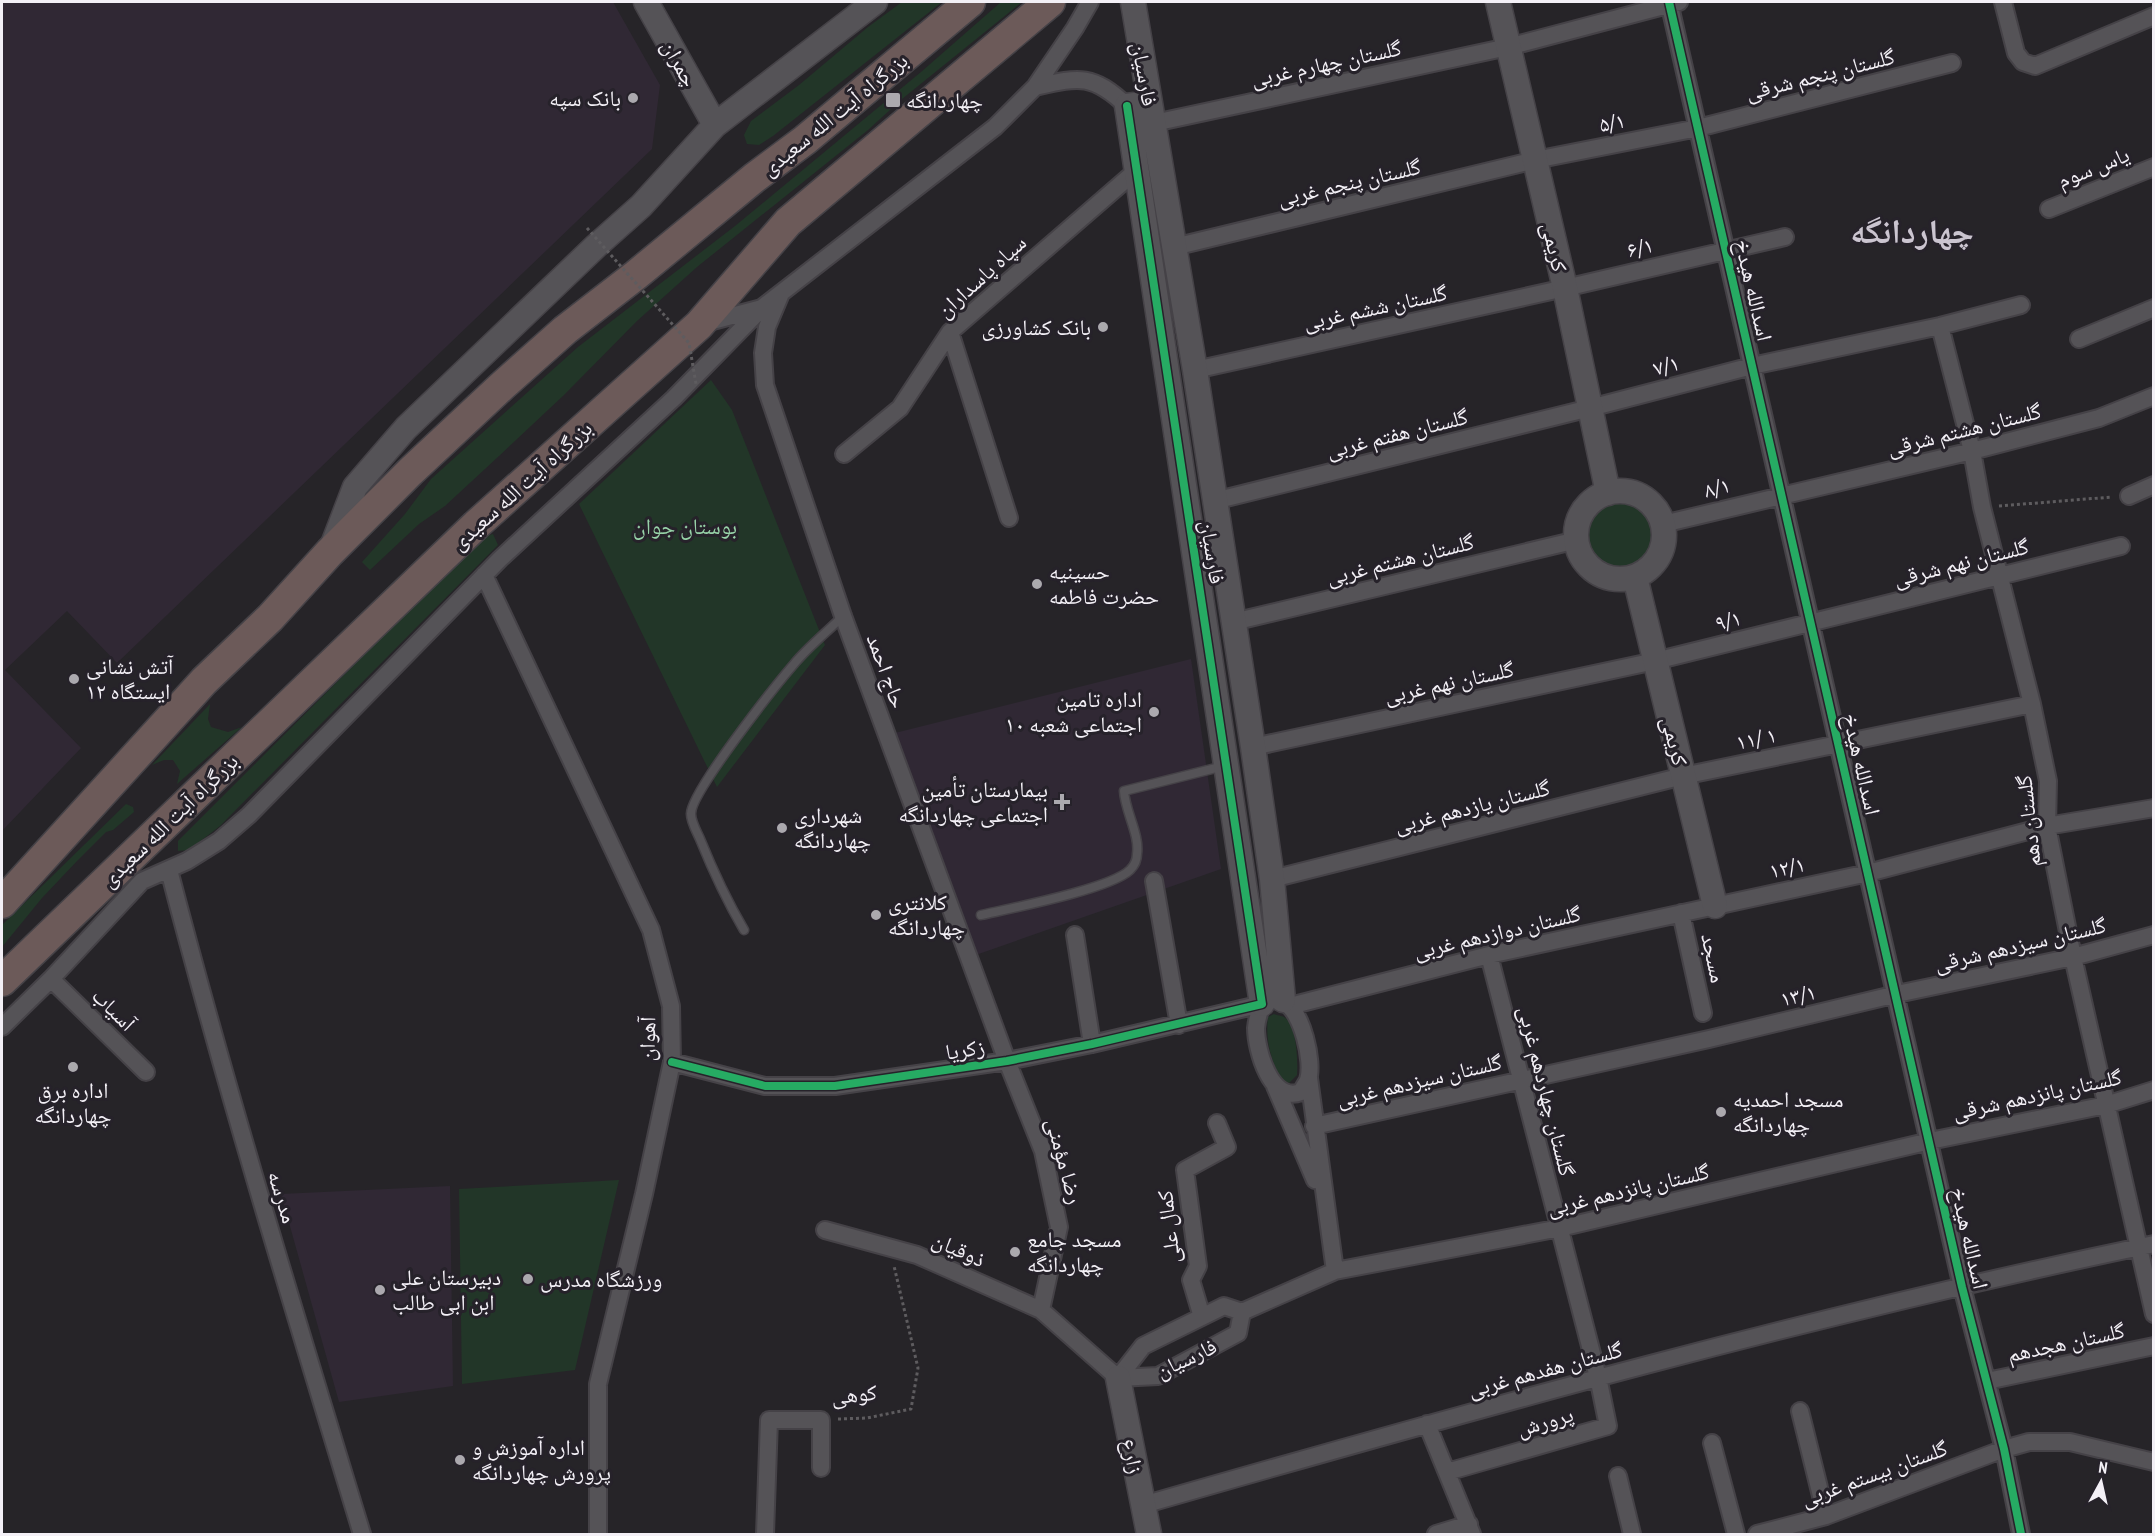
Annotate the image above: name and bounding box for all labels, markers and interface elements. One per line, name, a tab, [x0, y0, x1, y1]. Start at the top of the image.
street label: گلستان چهارم غربی	[1248, 33, 1404, 94]
street label: چمران	[656, 34, 704, 92]
street label: فارسیان	[1126, 40, 1164, 108]
street label: گلستان پنجم شرقی	[1742, 42, 1898, 107]
street label: بزرگراه آیت الله سعیدی	[755, 46, 913, 182]
place label: بانک سپه	[549, 84, 621, 112]
place label: چهاردانگه	[906, 86, 983, 114]
marker: بانک سپه	[626, 91, 640, 105]
marker: چهاردانگه	[884, 91, 902, 109]
street label: ۵/۱	[1596, 106, 1628, 138]
street label: یاس سوم	[2053, 140, 2134, 195]
street label: گلستان پنجم غربی	[1275, 152, 1424, 213]
district label: چهاردانگه	[1850, 208, 1974, 252]
street label: کریمی	[1536, 220, 1574, 274]
street label: سپاه پاسداران	[930, 228, 1032, 324]
street label: ۶/۱	[1624, 230, 1656, 264]
street label: اسدالله هیدخ	[1729, 236, 1779, 344]
street label: گلستان ششم غربی	[1300, 278, 1450, 337]
place label: بانک کشاورزی	[981, 313, 1091, 341]
marker: بانک کشاورزی	[1096, 320, 1110, 334]
street label: ۷/۱	[1650, 348, 1682, 382]
street label: گلستان هشتم شرقی	[1884, 396, 2044, 463]
street label: گلستان هفتم غربی	[1323, 402, 1471, 465]
street label: بزرگراه آیت الله سعیدی	[444, 414, 598, 556]
street label: ۸/۱	[1701, 470, 1733, 504]
park label: بوستان جوان	[633, 512, 737, 540]
street label: فارسیان	[1194, 518, 1232, 586]
street label: گلستان هشتم غربی	[1323, 527, 1477, 592]
street label: گلستان نهم شرقی	[1890, 532, 2032, 593]
place label: حسینیه حضرت فاطمه	[1049, 557, 1159, 610]
marker: حسینیه حضرت فاطمه	[1030, 577, 1044, 591]
street label: ۹/۱	[1712, 603, 1744, 637]
street label: حاج احمد	[861, 630, 913, 712]
place label: آتش نشانی ایستگاه ۱۲	[86, 652, 174, 705]
street label: گلستان نهم غربی	[1382, 655, 1517, 710]
marker: آتش نشانی ایستگاه ۱۲	[67, 672, 81, 686]
place label: اداره تامین اجتماعی شعبه ۱۰	[1005, 685, 1142, 738]
marker: اداره تامین اجتماعی شعبه ۱۰	[1147, 705, 1161, 719]
street label: اسدالله هیدخ	[1837, 710, 1887, 818]
street label: کریمی	[1655, 713, 1695, 769]
street label: ۱۱/ ۱	[1733, 720, 1779, 756]
street label: بزرگراه آیت الله سعیدی	[94, 747, 244, 893]
street label: گلستان یازدهم غربی	[1391, 773, 1553, 840]
street label: گلستان دهم	[2009, 774, 2048, 868]
place label: بیمارستان تأمین اجتماعی چهاردانگه	[898, 775, 1048, 828]
marker: بیمارستان تأمین اجتماعی چهاردانگه	[1053, 793, 1071, 811]
place label: شهرداری چهاردانگه	[794, 801, 871, 854]
marker: شهرداری چهاردانگه	[775, 821, 789, 835]
street label: ۱۲/۱	[1766, 850, 1808, 884]
place label: کلانتری چهاردانگه	[888, 888, 965, 941]
street label: گلستان دوازدهم غربی	[1411, 899, 1584, 966]
marker: کلانتری چهاردانگه	[869, 908, 883, 922]
street label: گلستان سیزدهم شرقی	[1931, 911, 2109, 978]
street label: مسجد	[1695, 931, 1733, 985]
street label: ۱۳/۱	[1777, 977, 1819, 1013]
street label: آسیاب	[86, 981, 142, 1037]
street label: گلستان چهاردهم غربی	[1511, 1003, 1582, 1179]
street label: آهوان	[633, 1016, 661, 1062]
street label: زکریا	[943, 1032, 987, 1066]
street label: گلستان سیزدهم غربی	[1333, 1047, 1505, 1114]
marker: اداره برق چهاردانگه	[66, 1060, 80, 1074]
street label: گلستان پانزدهم شرقی	[1950, 1062, 2124, 1127]
place label: اداره برق چهاردانگه	[35, 1076, 111, 1129]
place label: مسجد احمدیه چهاردانگه	[1733, 1085, 1844, 1138]
marker: مسجد احمدیه چهاردانگه	[1714, 1105, 1728, 1119]
street label: رضا مؤمنی	[1040, 1115, 1090, 1207]
street label: گلستان پانزدهم غربی	[1544, 1157, 1712, 1222]
street label: مدرسه	[262, 1167, 304, 1227]
street label: اسدالله هیدخ	[1945, 1184, 1995, 1292]
street label: کمال علی	[1150, 1189, 1186, 1265]
street label: ذوقیان	[928, 1225, 990, 1273]
place label: مسجد جامع چهاردانگه	[1027, 1225, 1121, 1278]
marker: مسجد جامع چهاردانگه	[1008, 1245, 1022, 1259]
place label: دبیرستان علی ابن ابی طالب	[392, 1263, 501, 1316]
place label: ورزشگاه مدرس	[540, 1265, 662, 1293]
marker: ورزشگاه مدرس	[521, 1272, 535, 1286]
marker: دبیرستان علی ابن ابی طالب	[373, 1283, 387, 1297]
street label: گلستان هجدهم	[2005, 1316, 2127, 1369]
street label: فارسیان	[1151, 1332, 1221, 1384]
street label: گلستان هفدهم غربی	[1465, 1335, 1626, 1404]
street label: کوهی	[830, 1378, 878, 1410]
street label: پرورش	[1513, 1400, 1577, 1443]
place label: اداره آموزش و پرورش چهاردانگه	[472, 1433, 611, 1486]
street label: گلستان بیستم غربی	[1797, 1433, 1952, 1513]
street label: زارع	[1116, 1436, 1150, 1476]
north arrow	[2071, 1452, 2131, 1512]
marker: اداره آموزش و پرورش چهاردانگه	[453, 1453, 467, 1467]
text: N	[2097, 1457, 2109, 1478]

